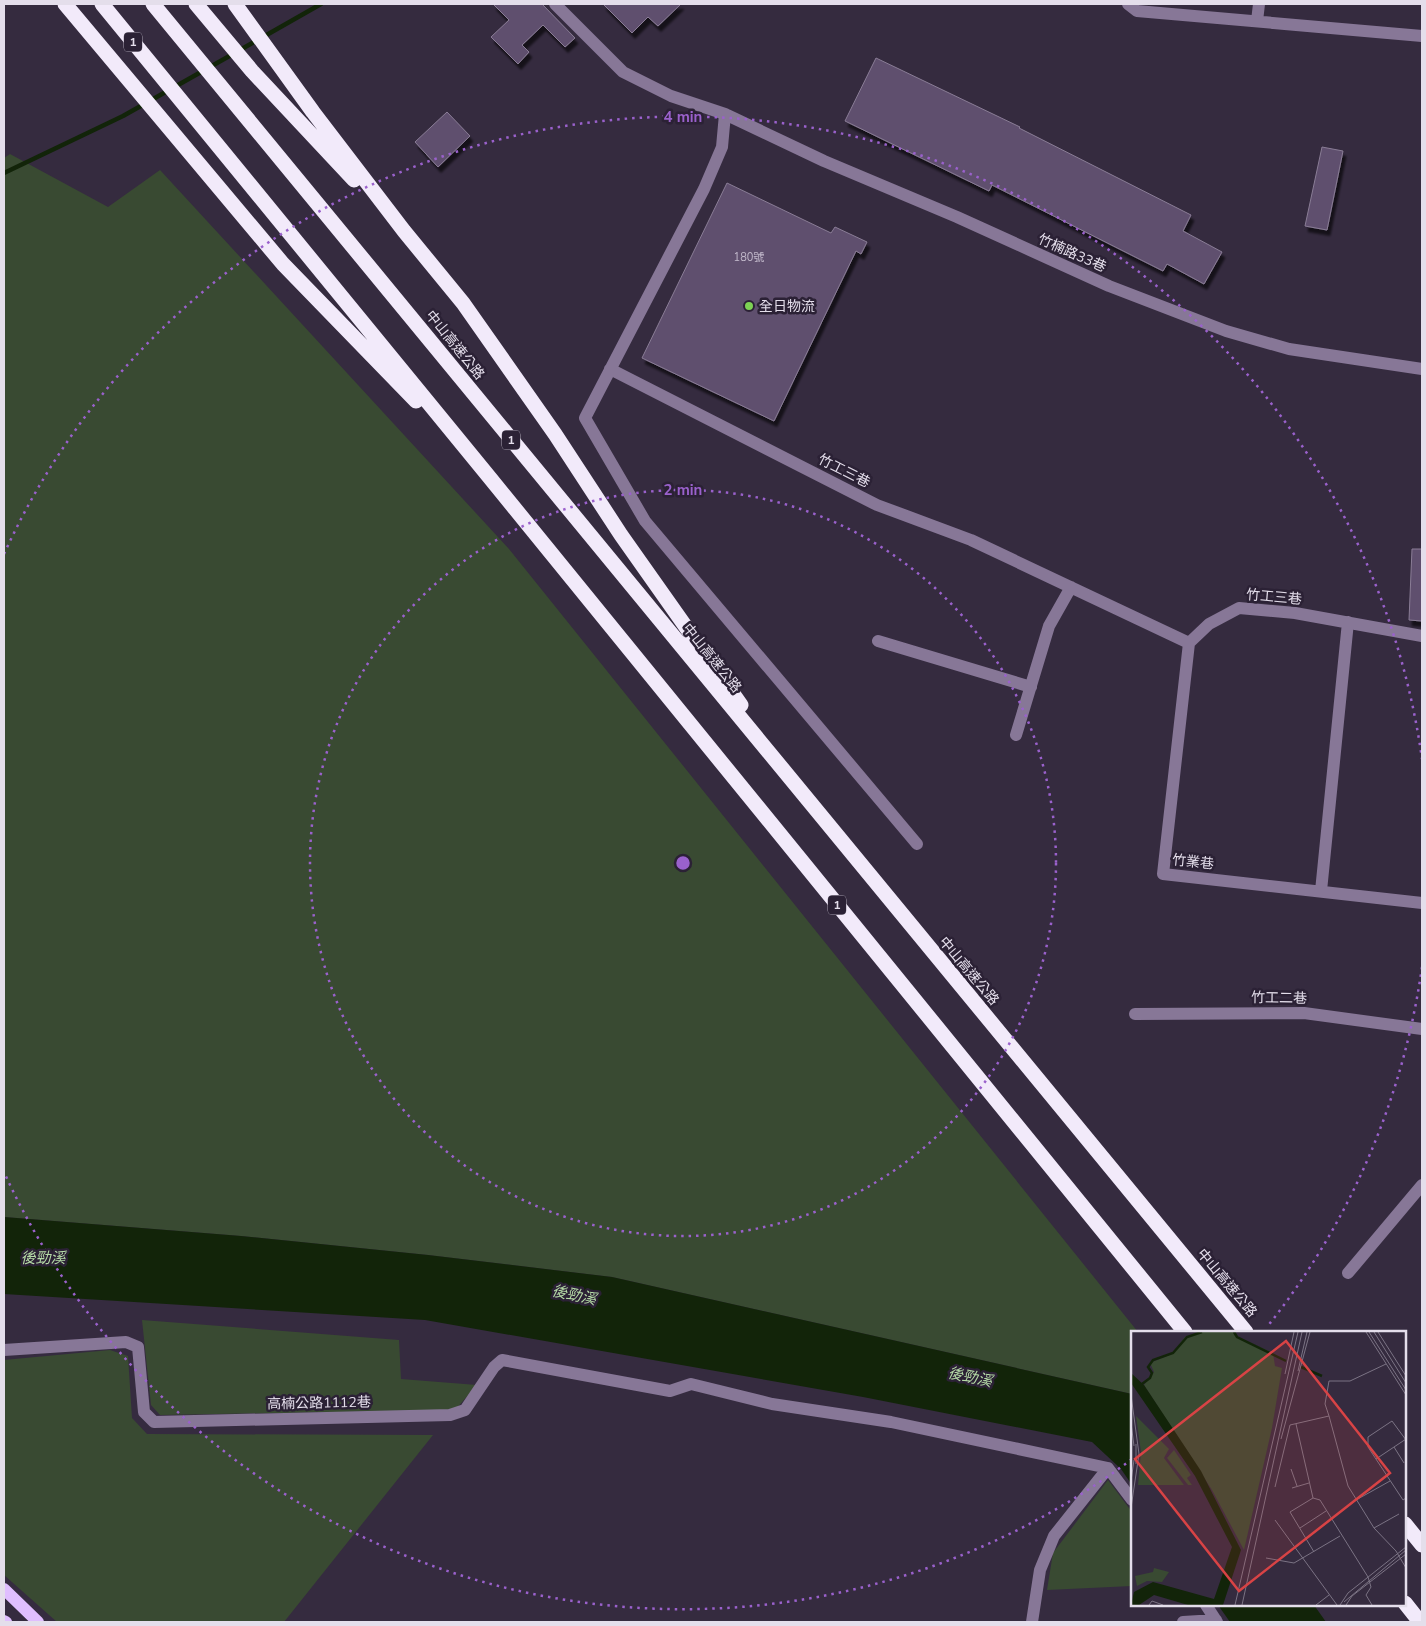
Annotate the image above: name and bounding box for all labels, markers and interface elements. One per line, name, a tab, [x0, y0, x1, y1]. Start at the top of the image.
road number: 1	[124, 32, 142, 52]
text: 4 min	[664, 107, 702, 127]
street label: 竹楠路33巷	[1035, 230, 1109, 276]
house number: 180號	[734, 250, 764, 265]
place label: 全日物流	[759, 297, 815, 316]
marker: 全日物流	[743, 300, 755, 312]
street label: 中山高速公路	[421, 306, 489, 384]
road number: 1	[502, 430, 520, 450]
street label: 竹工三巷	[815, 450, 873, 492]
text: 2 min	[664, 480, 702, 500]
street label: 竹工三巷	[1245, 585, 1303, 609]
street label: 中山高速公路	[678, 619, 746, 697]
street label: 竹業巷	[1171, 850, 1215, 874]
centre of rings	[674, 854, 692, 872]
road number: 1	[828, 896, 846, 914]
street label: 中山高速公路	[935, 933, 1003, 1009]
street label: 竹工二巷	[1251, 988, 1307, 1008]
street label: 中山高速公路	[1193, 1245, 1261, 1321]
water label: 後勁溪	[20, 1248, 67, 1268]
water label: 後勁溪	[550, 1281, 600, 1310]
inset map	[1131, 1331, 1406, 1606]
water label: 後勁溪	[946, 1363, 996, 1392]
street label: 高楠公路1112巷	[267, 1393, 371, 1413]

